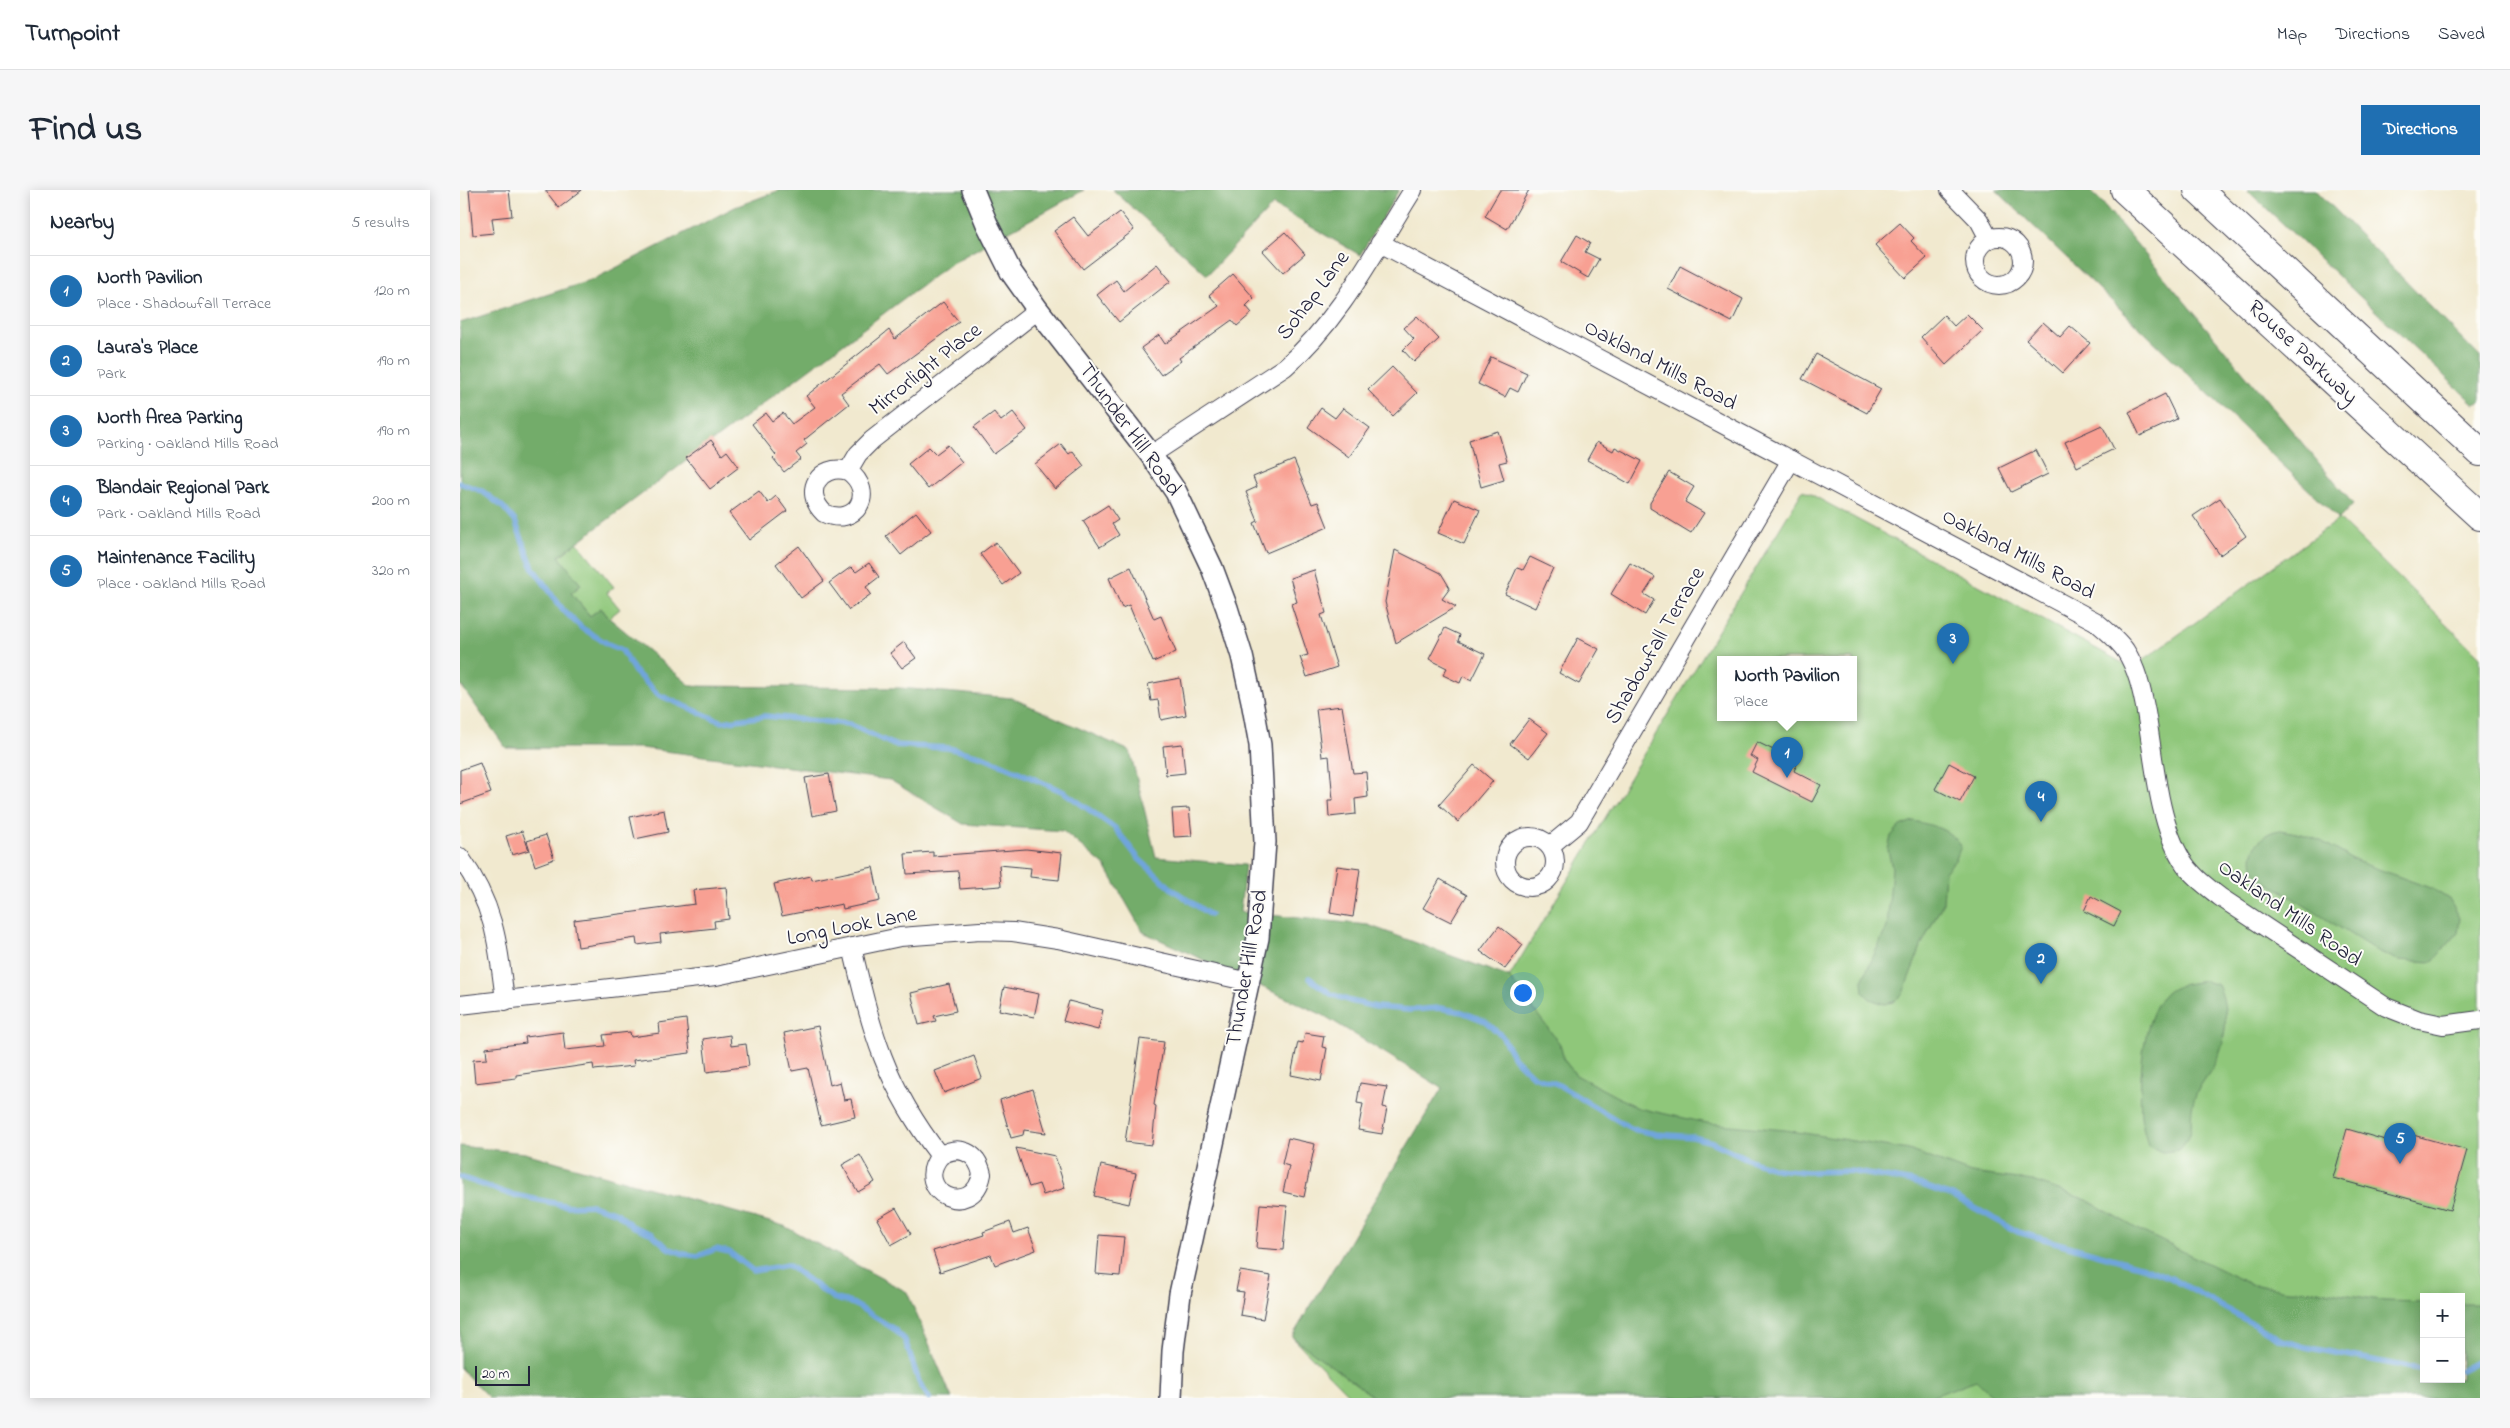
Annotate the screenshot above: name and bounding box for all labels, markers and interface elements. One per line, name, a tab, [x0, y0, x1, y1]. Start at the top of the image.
text: Turnpoint	[25, 17, 120, 52]
text: Map	[2277, 22, 2307, 48]
text: Directions	[2335, 22, 2410, 48]
text: Saved	[2438, 22, 2485, 48]
text: Find us	[30, 105, 142, 156]
button: Directions	[2361, 105, 2480, 155]
text: Nearby	[50, 208, 114, 238]
text: 5 results	[351, 211, 410, 235]
street label: Sohap Lane	[1269, 244, 1359, 348]
text: North Pavilion	[97, 265, 203, 292]
text: 1	[63, 279, 69, 303]
text: 120 m	[374, 279, 410, 303]
text: Place · Shadowfall Terrace	[97, 292, 271, 316]
street label: Rouse Parkway	[2239, 293, 2364, 414]
street label: Oakland Mills Road	[1578, 312, 1742, 420]
street label: Mirrorlight Place	[863, 315, 990, 425]
text: Laura's Place	[97, 335, 198, 362]
text: 2	[62, 349, 70, 373]
text: 190 m	[377, 349, 410, 373]
street label: Thunder Hill Road	[1069, 356, 1189, 504]
text: Park	[97, 362, 126, 386]
text: North Area Parking	[97, 405, 243, 432]
text: 3	[63, 419, 69, 443]
text: 190 m	[377, 419, 410, 443]
text: Parking · Oakland Mills Road	[97, 432, 279, 456]
text: Blandair Regional Park	[97, 475, 269, 502]
text: 4	[63, 489, 69, 513]
text: 200 m	[372, 489, 410, 513]
street label: Oakland Mills Road	[1936, 501, 2100, 609]
text: Park · Oakland Mills Road	[97, 502, 261, 526]
text: Maintenance Facility	[97, 545, 255, 572]
text: 5	[61, 559, 71, 583]
text: 320 m	[372, 559, 410, 583]
street label: Shadowfall Terrace	[1598, 561, 1714, 731]
text: Place · Oakland Mills Road	[97, 572, 266, 596]
pin: 3	[1937, 623, 1969, 664]
popup	[1717, 656, 1857, 721]
text: North Pavilion	[1734, 663, 1840, 690]
text: Place	[1734, 690, 1768, 714]
pin: 1	[1771, 737, 1803, 778]
pin: 4	[2025, 781, 2057, 822]
street label: Oakland Mills Road	[2210, 852, 2368, 976]
street label: Thunder Hill Road	[1218, 887, 1278, 1049]
street label: Long Look Lane	[784, 899, 920, 956]
pin: 2	[2025, 943, 2057, 984]
your location	[1510, 980, 1536, 1006]
pin: 5	[2384, 1123, 2416, 1164]
map controls	[2420, 1293, 2465, 1383]
button: +	[2420, 1293, 2465, 1338]
button: −	[2420, 1338, 2465, 1383]
scale bar	[475, 1363, 530, 1386]
text: 20 m	[482, 1364, 509, 1385]

